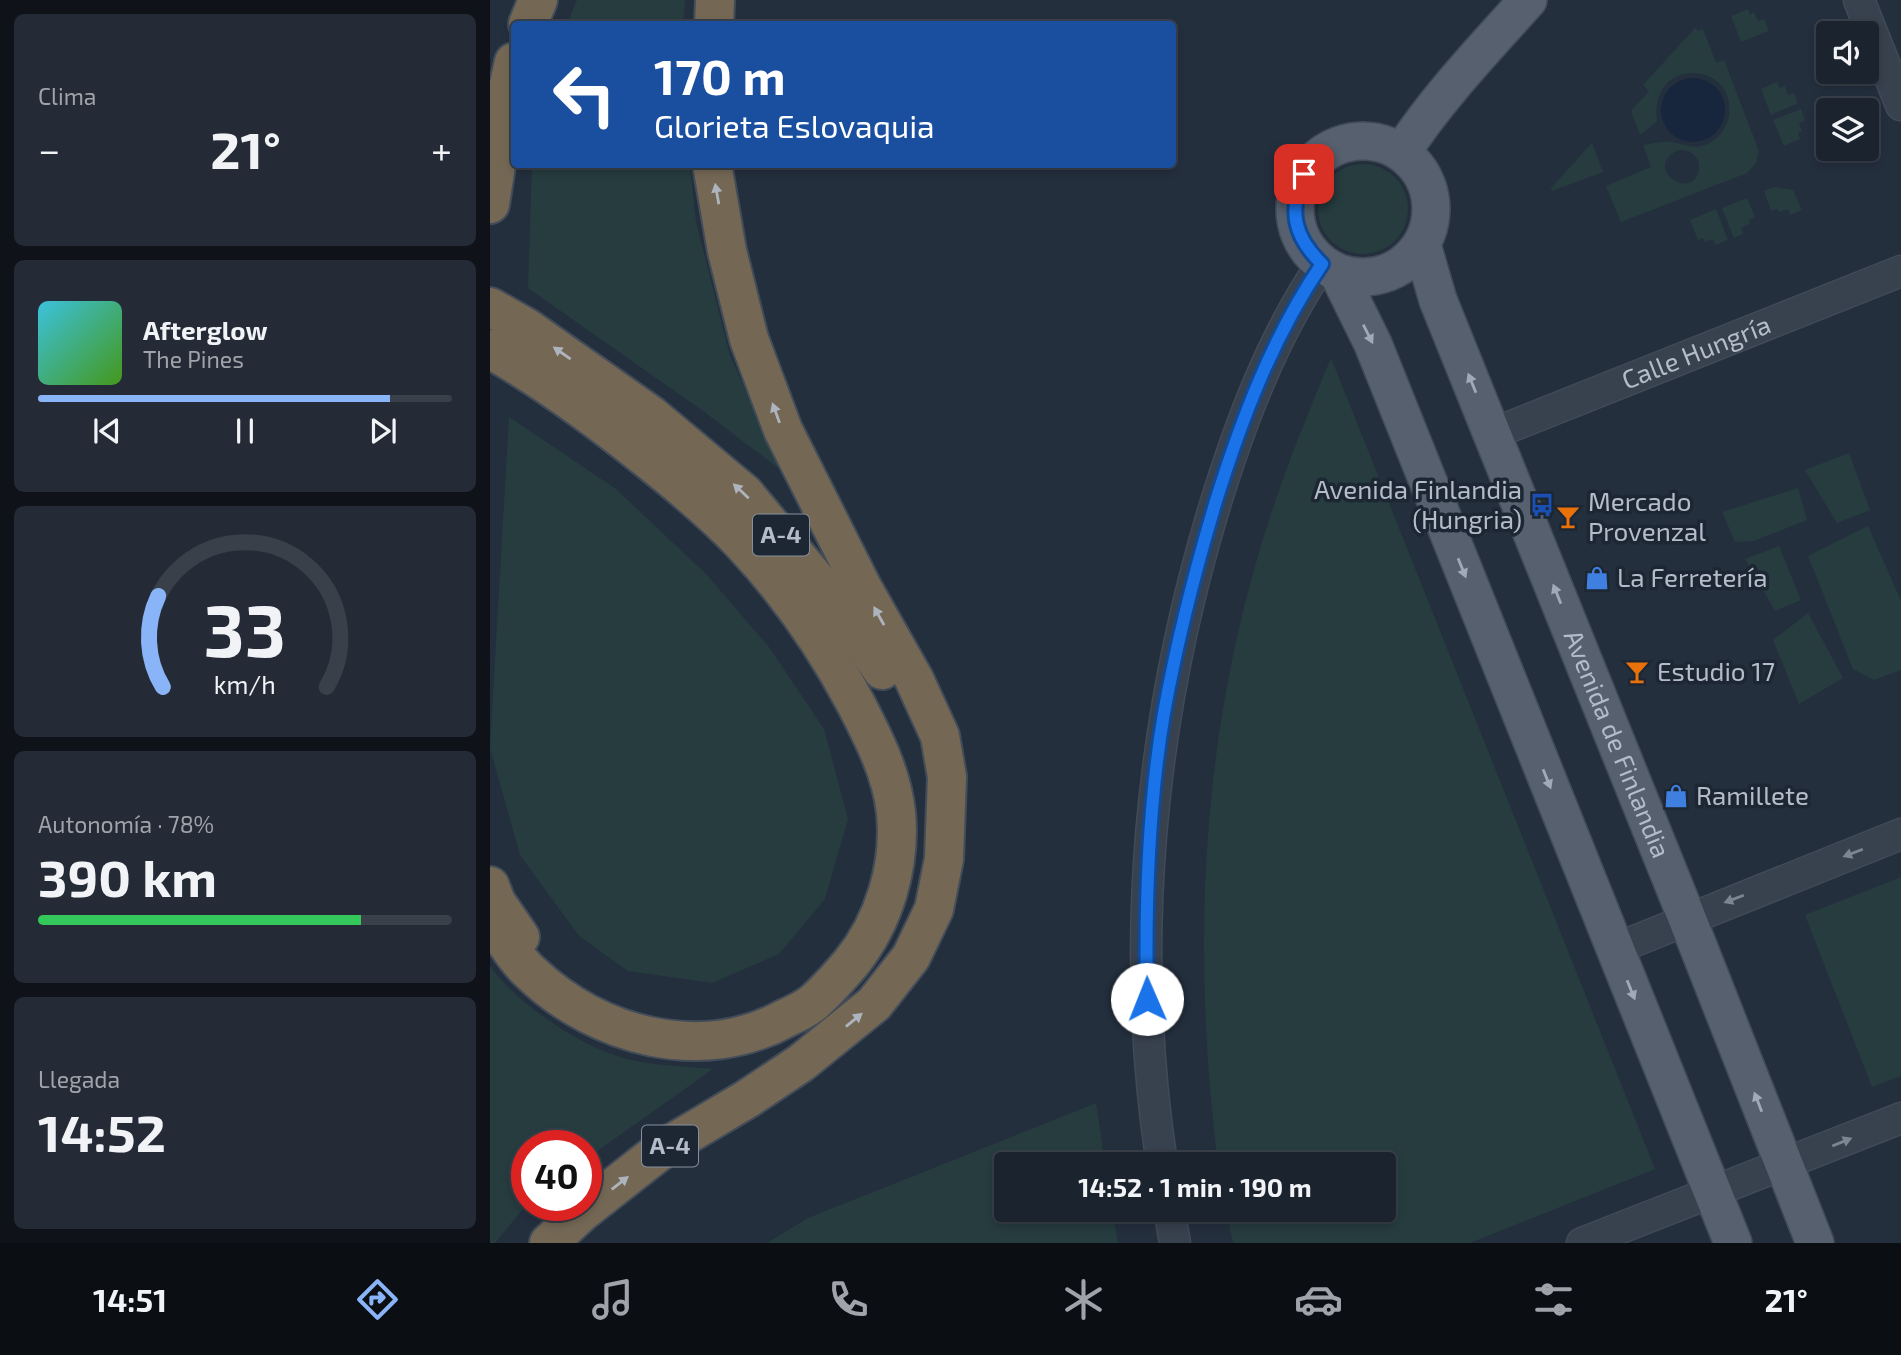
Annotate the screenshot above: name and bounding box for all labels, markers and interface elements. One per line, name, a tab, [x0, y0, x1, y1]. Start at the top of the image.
map controls	[1816, 21, 1879, 161]
button: sound	[1816, 21, 1879, 84]
text: 170 m	[654, 46, 786, 105]
icon: left	[539, 49, 630, 140]
text: Clima	[38, 82, 96, 110]
button: layers	[1816, 98, 1879, 161]
text: Glorieta Eslovaquia	[654, 106, 935, 144]
text: 21°	[210, 117, 281, 179]
text: −	[38, 126, 60, 172]
text: +	[431, 126, 452, 172]
pin	[1274, 144, 1334, 204]
icon: arrive	[1285, 155, 1323, 193]
one-way arrow	[711, 183, 722, 205]
street label: Calle Hungría	[1617, 308, 1775, 395]
text: Afterglow	[143, 314, 268, 345]
one-way arrow	[1362, 324, 1373, 344]
text: The Pines	[143, 345, 244, 373]
one-way arrow	[553, 346, 571, 360]
one-way arrow	[1466, 373, 1477, 394]
one-way arrow	[770, 403, 781, 424]
icon: previous	[88, 412, 126, 450]
icon: pause	[226, 412, 264, 450]
icon: next	[364, 412, 402, 450]
place label: Avenida Finlandia (Hungria)	[1314, 473, 1522, 534]
one-way arrow	[733, 483, 750, 500]
place label: Mercado Provenzal	[1588, 485, 1706, 546]
bus stop icon: Avenida Finlandia (Hungria)	[1528, 491, 1556, 519]
bar icon: Mercado Provenzal	[1554, 503, 1582, 531]
road number: A-4	[753, 514, 809, 556]
one-way arrow	[1457, 557, 1468, 578]
place label: La Ferretería	[1617, 561, 1768, 592]
shop icon: La Ferretería	[1583, 564, 1611, 592]
one-way arrow	[1551, 584, 1562, 605]
text: 33	[204, 585, 286, 673]
one-way arrow	[873, 606, 885, 626]
street label: Avenida de Finlandia	[1559, 625, 1678, 862]
place label: Estudio 17	[1657, 655, 1775, 686]
bar icon: Estudio 17	[1623, 658, 1651, 686]
text: km/h	[214, 669, 276, 699]
one-way arrow	[1541, 768, 1552, 789]
place label: Ramillete	[1696, 779, 1809, 810]
shop icon: Ramillete	[1662, 782, 1690, 810]
text: Autonomía · 78%	[38, 810, 214, 838]
text: 390 km	[38, 845, 217, 907]
one-way arrow	[1842, 847, 1863, 858]
one-way arrow	[1723, 894, 1744, 905]
position arrow	[1110, 962, 1184, 1036]
one-way arrow	[1626, 979, 1637, 1000]
one-way arrow	[845, 1014, 863, 1028]
text: Llegada	[38, 1065, 120, 1093]
one-way arrow	[1753, 1091, 1764, 1112]
text: 14:52	[38, 1100, 166, 1162]
road number: A-4	[642, 1126, 698, 1166]
speed limit sign: 40	[511, 1130, 602, 1221]
one-way arrow	[1832, 1136, 1853, 1147]
text: 14:52 · 1 min · 190 m	[1078, 1171, 1312, 1202]
one-way arrow	[610, 1175, 628, 1190]
icon: directions	[353, 1275, 402, 1324]
icon: music	[588, 1275, 637, 1324]
icon: phone	[824, 1275, 873, 1324]
icon: climate	[1059, 1275, 1108, 1324]
icon: car	[1294, 1275, 1343, 1324]
icon: filters	[1529, 1275, 1578, 1324]
text: 14:51	[93, 1280, 167, 1318]
text: 21°	[1764, 1280, 1808, 1318]

